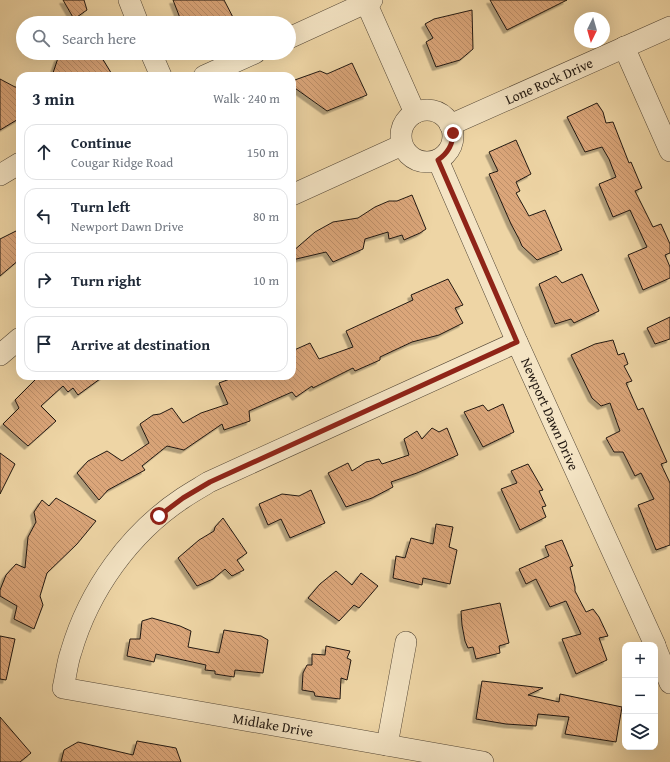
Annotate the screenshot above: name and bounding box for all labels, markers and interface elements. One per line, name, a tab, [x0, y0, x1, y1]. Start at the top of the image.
north arrow	[574, 12, 610, 48]
search box	[16, 16, 296, 60]
icon: search	[30, 27, 52, 49]
text: Search here	[62, 28, 136, 49]
street label: Lone Rock Drive	[502, 53, 597, 109]
text: 3 min	[32, 86, 74, 111]
text: Walk · 240 m	[213, 89, 280, 108]
route end	[444, 124, 462, 142]
text: Continue	[71, 132, 132, 153]
icon: ahead	[33, 141, 55, 163]
text: 150 m	[247, 143, 279, 162]
text: Cougar Ridge Road	[71, 153, 173, 172]
text: Turn left	[71, 196, 130, 217]
icon: left	[33, 205, 55, 227]
text: 80 m	[253, 207, 279, 226]
text: Newport Dawn Drive	[71, 217, 184, 236]
icon: right	[33, 269, 55, 291]
text: Turn right	[71, 270, 142, 291]
text: 10 m	[253, 271, 279, 290]
icon: arrive	[33, 333, 55, 355]
text: Arrive at destination	[71, 334, 210, 355]
street label: Newport Dawn Drive	[516, 354, 584, 474]
route start	[150, 507, 168, 525]
map controls	[622, 642, 658, 750]
button: +	[622, 642, 658, 678]
button: −	[622, 678, 658, 714]
street label: Midlake Drive	[231, 708, 315, 742]
button: layers	[622, 714, 658, 750]

